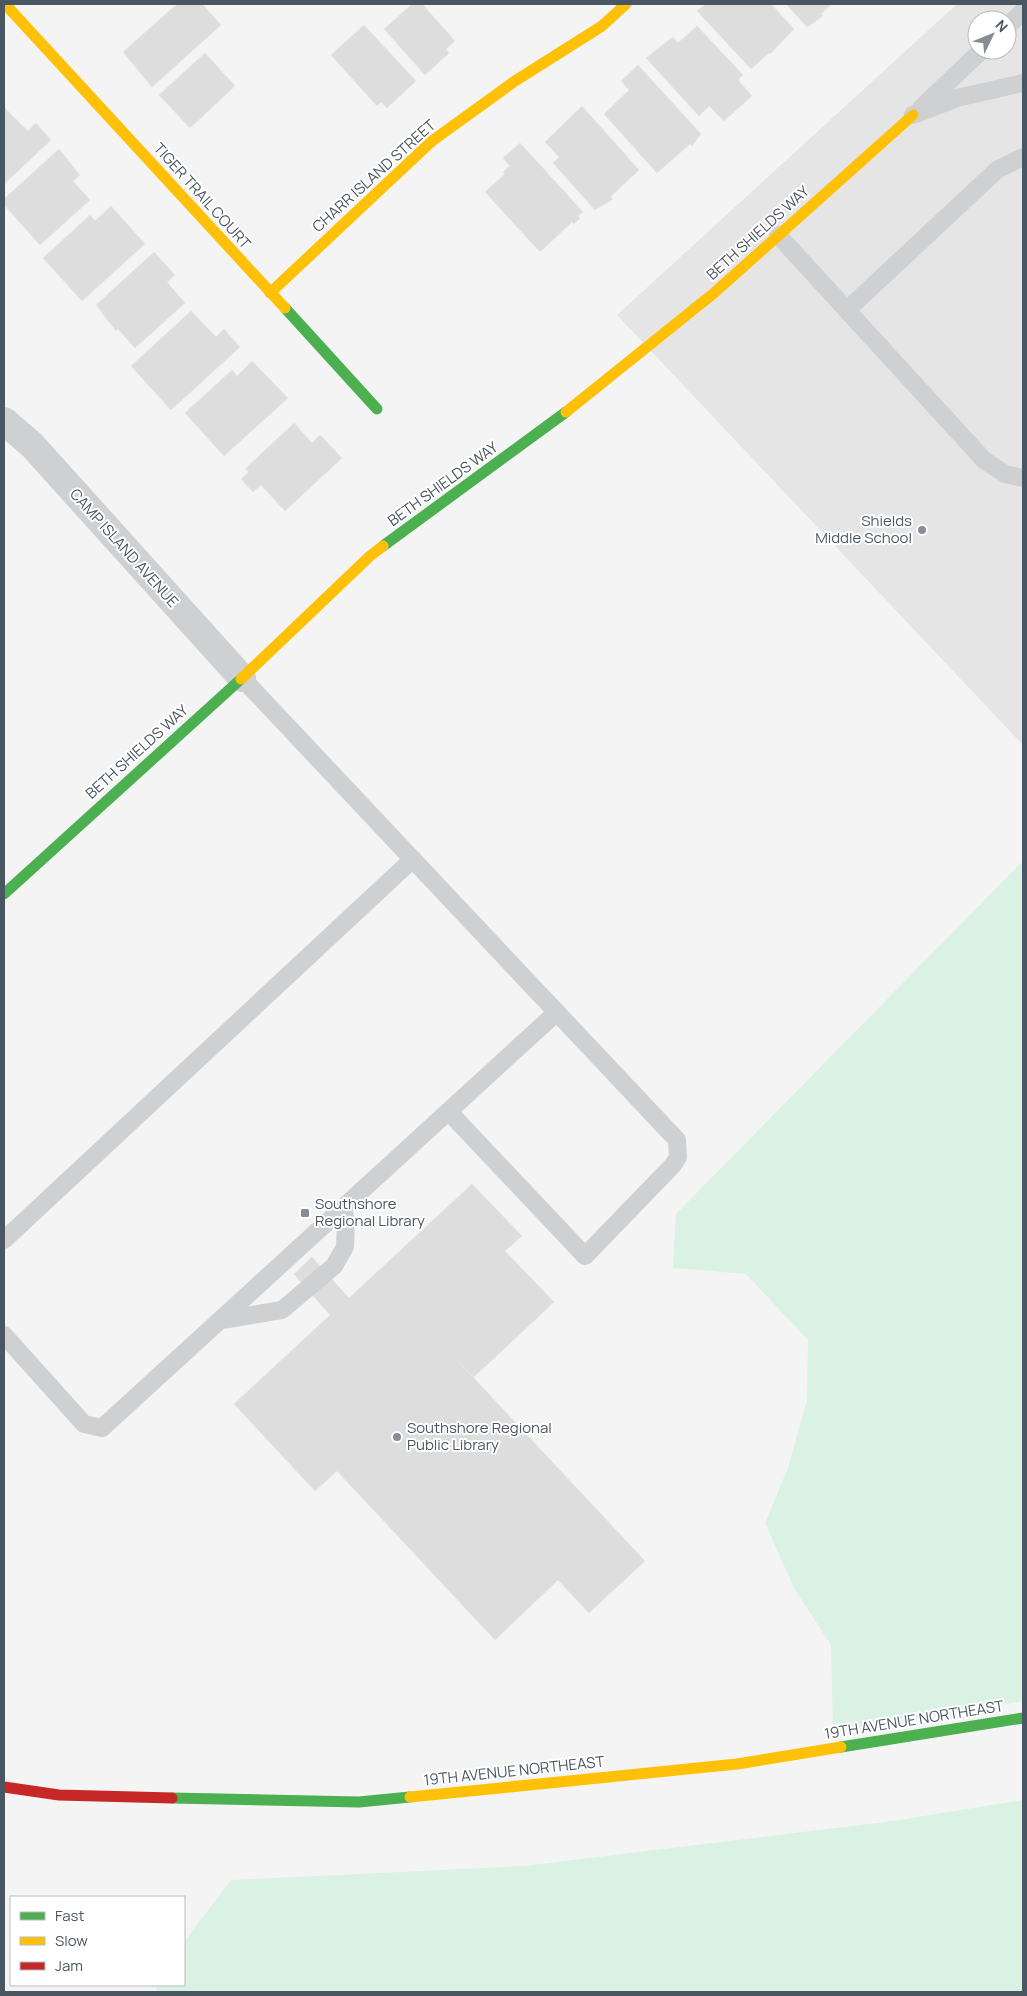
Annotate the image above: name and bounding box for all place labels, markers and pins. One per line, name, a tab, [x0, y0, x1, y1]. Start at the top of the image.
place label: Shields Middle School	[815, 510, 912, 548]
marker: Shields Middle School	[916, 524, 928, 536]
place label: Southshore Regional Library	[315, 1193, 425, 1231]
marker: Southshore Regional Library	[299, 1207, 311, 1219]
place label: Southshore Regional Public Library	[407, 1417, 552, 1455]
marker: Southshore Regional Public Library	[391, 1431, 403, 1443]

